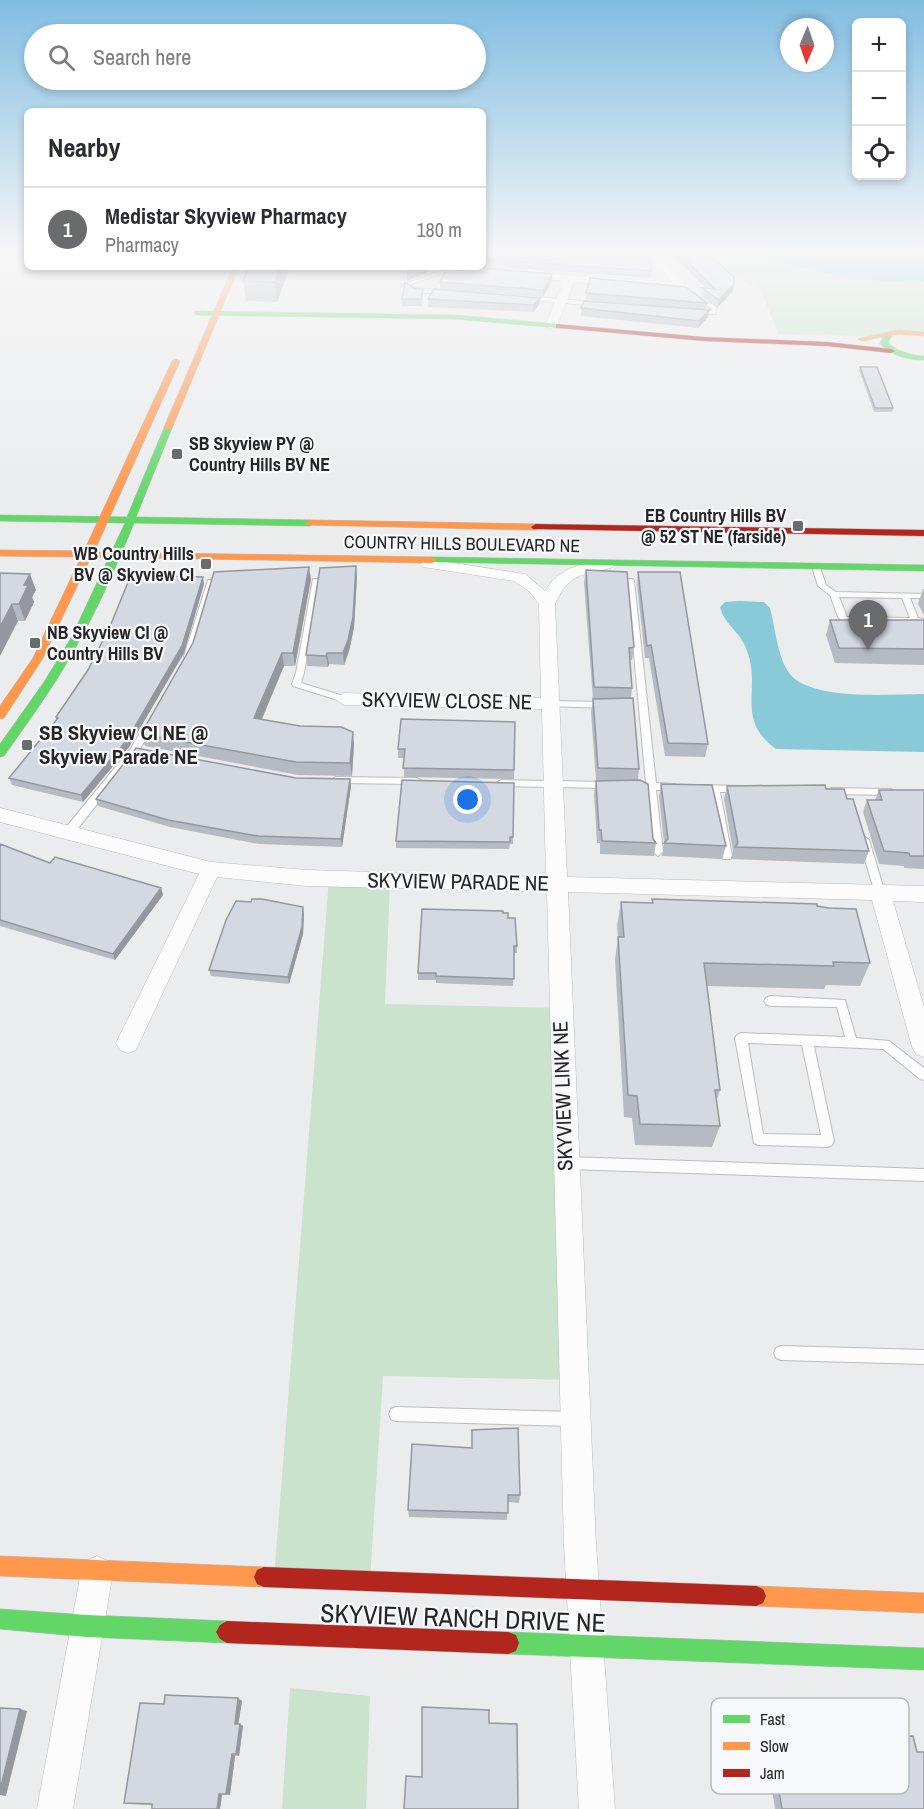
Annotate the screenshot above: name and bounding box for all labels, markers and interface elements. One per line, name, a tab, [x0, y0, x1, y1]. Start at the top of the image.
north arrow	[780, 18, 834, 72]
map controls	[852, 18, 906, 180]
button: +	[852, 18, 906, 72]
search box	[24, 24, 486, 90]
icon: search	[45, 41, 78, 74]
text: Search here	[93, 42, 191, 72]
button: −	[852, 72, 906, 126]
button: locate	[852, 126, 906, 180]
text: Nearby	[48, 130, 120, 165]
text: Medistar Skyview Pharmacy	[105, 201, 347, 231]
text: 1	[63, 216, 72, 243]
text: 180 m	[416, 216, 462, 243]
text: Pharmacy	[105, 231, 179, 258]
place label: SB Skyview PY @ Country Hills BV NE	[189, 431, 330, 477]
marker: SB Skyview PY @ Country Hills BV NE	[170, 447, 184, 461]
place label: EB Country Hills BV @ 52 ST NE (farside)	[641, 503, 786, 549]
marker: EB Country Hills BV @ 52 ST NE (farside)	[791, 519, 805, 533]
street label: COUNTRY HILLS BOULEVARD NE	[344, 529, 580, 558]
place label: WB Country Hills BV @ Skyview CI	[73, 541, 194, 587]
marker: WB Country Hills BV @ Skyview CI	[199, 557, 213, 571]
pin: 1	[848, 600, 888, 650]
place label: NB Skyview CI @ Country Hills BV	[47, 620, 168, 666]
marker: NB Skyview CI @ Country Hills BV	[28, 636, 42, 650]
street label: SKYVIEW CLOSE NE	[362, 685, 532, 716]
place label: SB Skyview CI NE @ Skyview Parade NE	[39, 718, 208, 771]
marker: SB Skyview CI NE @ Skyview Parade NE	[20, 738, 34, 752]
your location	[453, 785, 482, 814]
street label: SKYVIEW PARADE NE	[367, 865, 549, 898]
street label: SKYVIEW LINK NE	[545, 1020, 580, 1172]
street label: SKYVIEW RANCH DRIVE NE	[320, 1595, 606, 1640]
legend	[711, 1698, 909, 1794]
text: Fast	[760, 1708, 785, 1730]
text: Slow	[760, 1735, 789, 1757]
text: Jam	[760, 1762, 785, 1784]

